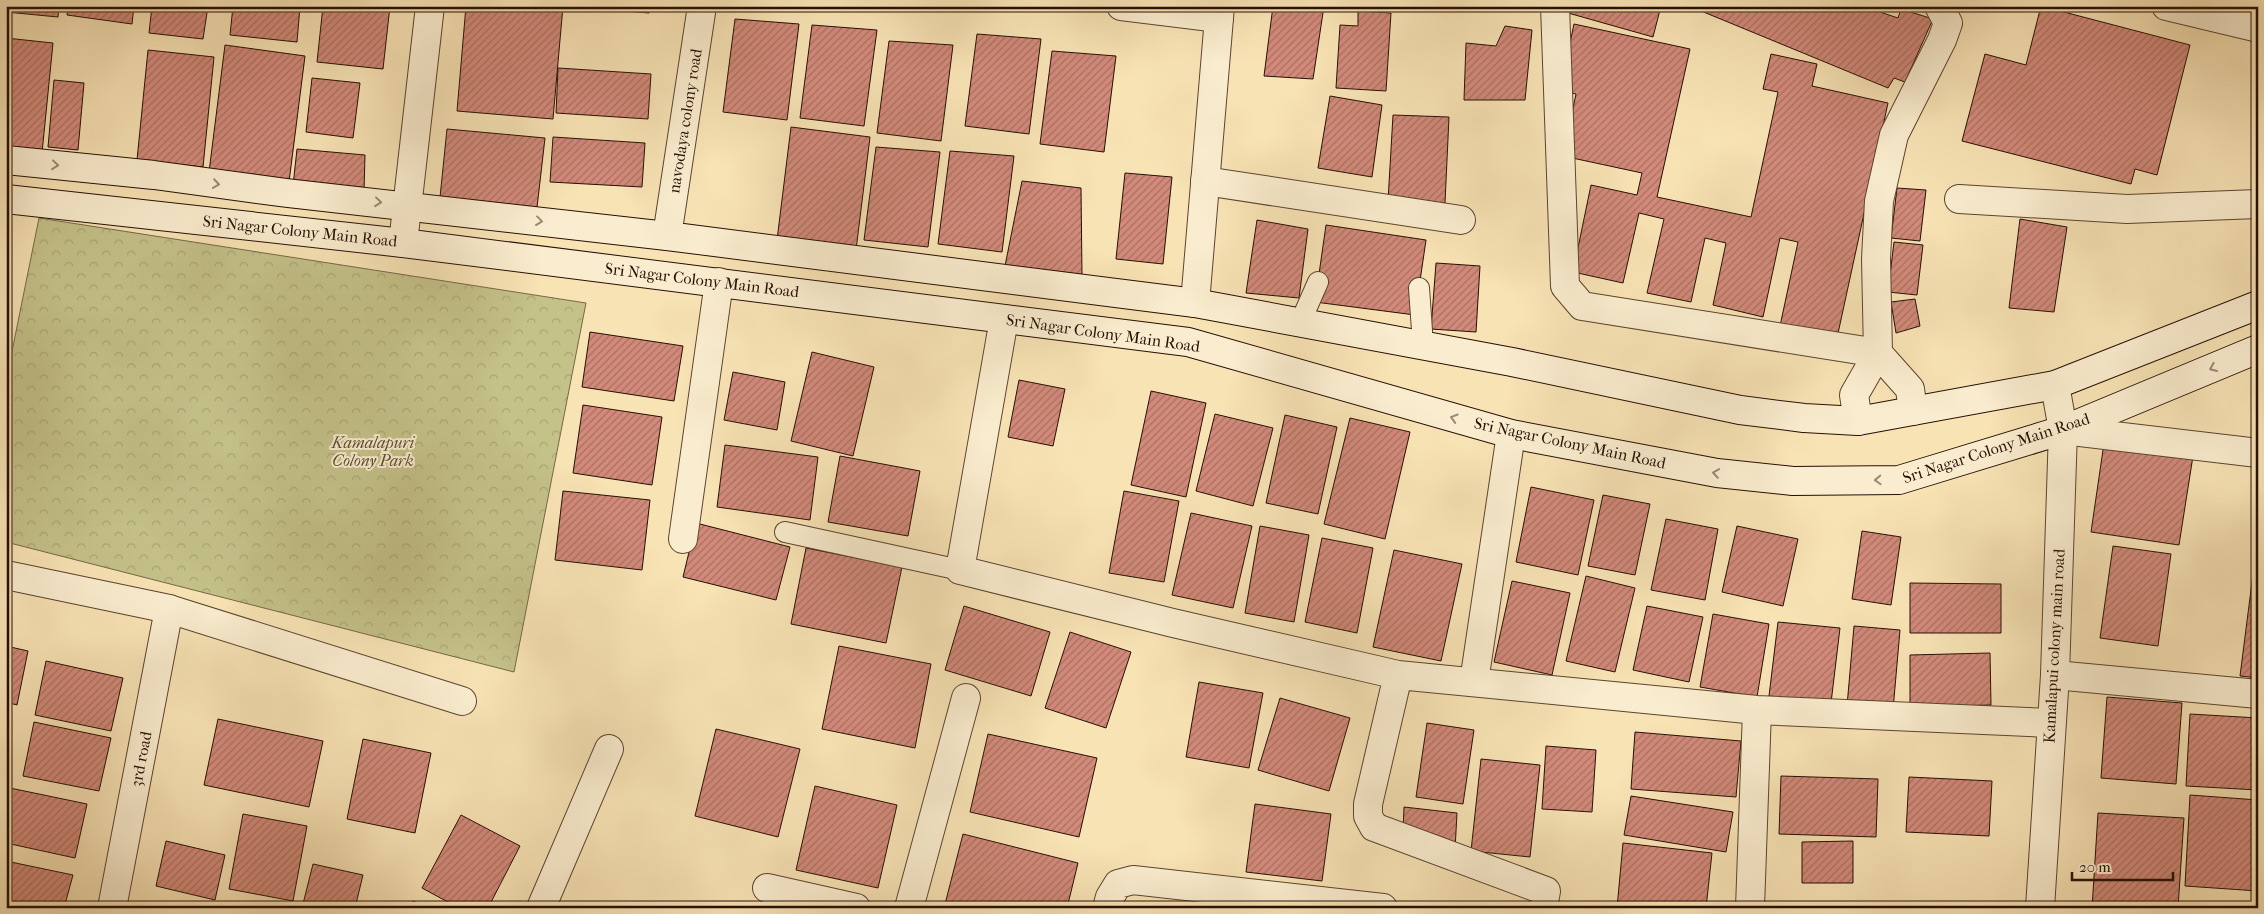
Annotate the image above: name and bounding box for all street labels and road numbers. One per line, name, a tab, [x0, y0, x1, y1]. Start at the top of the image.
street label: navodaya colony road	[664, 47, 706, 195]
street label: Sri Nagar Colony Main Road	[202, 211, 398, 251]
street label: Sri Nagar Colony Main Road	[604, 259, 800, 301]
street label: Sri Nagar Colony Main Road	[1005, 310, 1201, 356]
street label: Sri Nagar Colony Main Road	[1900, 409, 2092, 487]
street label: Sri Nagar Colony Main Road	[1472, 413, 1668, 473]
street label: Kamalapui colony main road	[2039, 548, 2069, 744]
street label: 3rd road	[126, 729, 156, 788]

